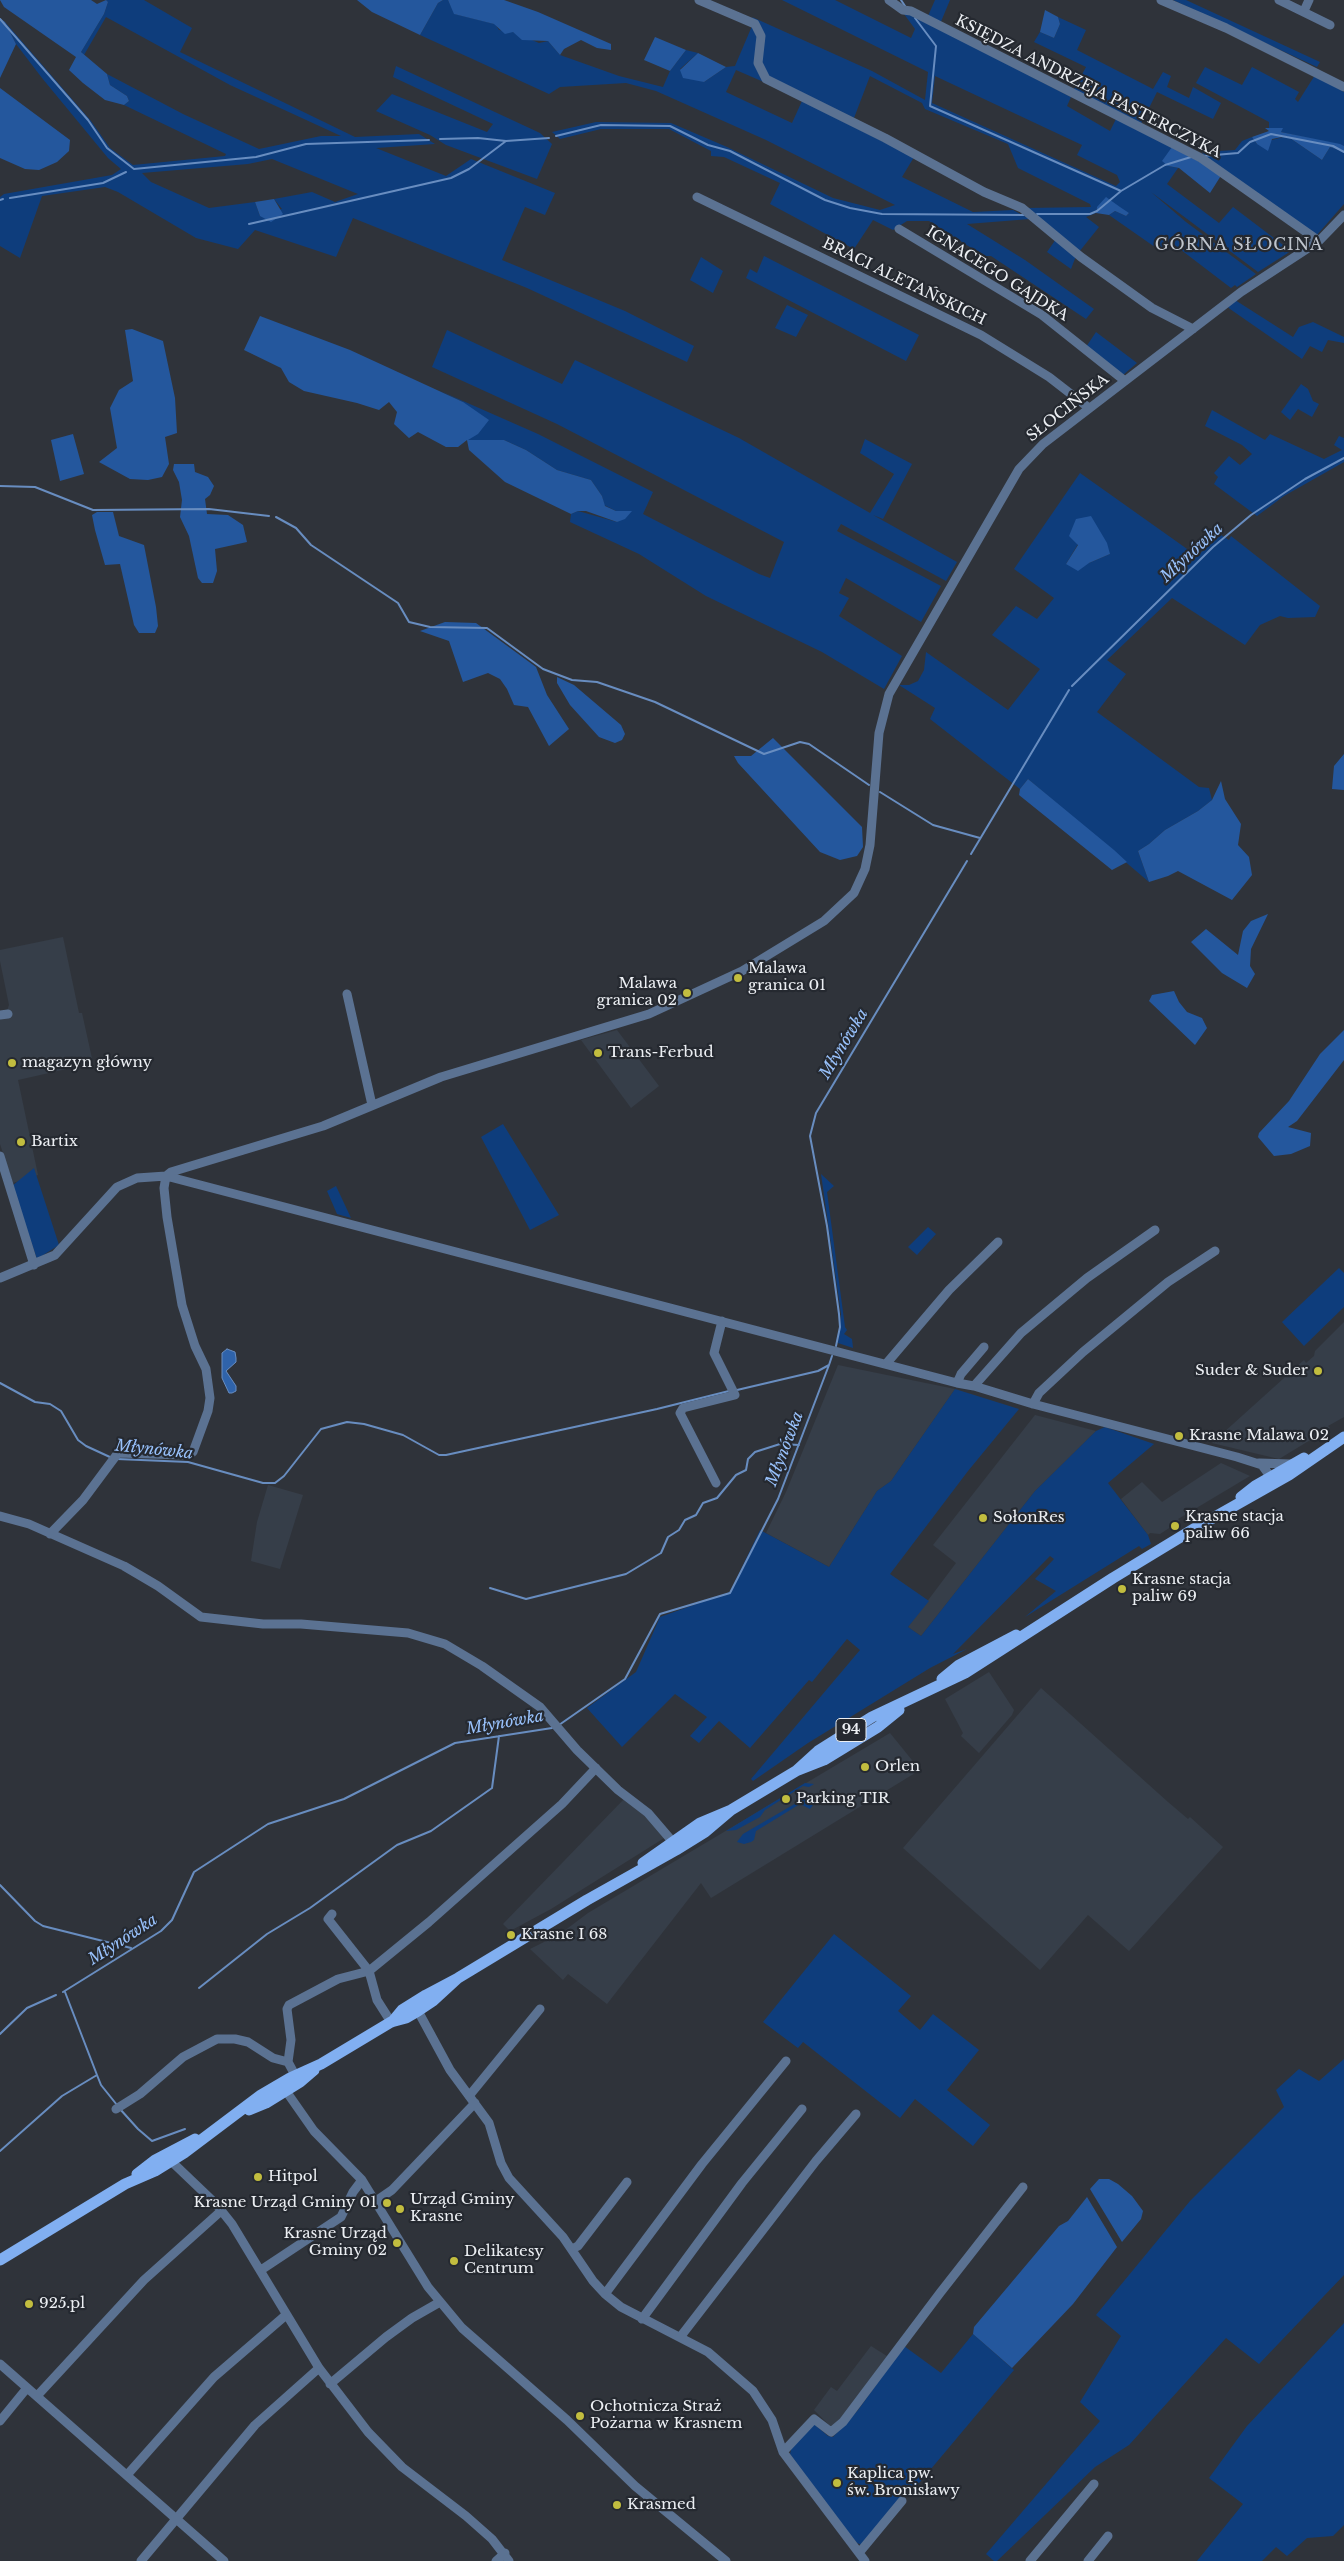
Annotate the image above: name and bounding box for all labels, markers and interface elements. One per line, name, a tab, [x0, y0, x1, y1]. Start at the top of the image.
street label: KSIĘDZA ANDRZEJA PASTERCZYKA	[952, 12, 1224, 162]
street label: IGNACEGO GAJDKA	[922, 223, 1072, 325]
street label: BRACI ALETAŃSKICH	[819, 235, 989, 329]
district label: GÓRNA SŁOCINA	[1153, 235, 1325, 255]
street label: SŁOCIŃSKA	[1023, 370, 1113, 446]
water label: Młynówka	[1157, 519, 1227, 587]
place label: Malawa granica 01	[748, 960, 826, 995]
marker: Malawa granica 01	[732, 972, 744, 984]
place label: Malawa granica 02	[596, 975, 677, 1010]
marker: Malawa granica 02	[681, 987, 693, 999]
water label: Młynówka	[816, 1005, 872, 1083]
place label: Trans-Ferbud	[608, 1044, 714, 1062]
marker: Trans-Ferbud	[592, 1047, 604, 1059]
place label: magazyn główny	[22, 1054, 152, 1072]
marker: magazyn główny	[6, 1057, 18, 1069]
place label: Bartix	[31, 1133, 78, 1151]
marker: Bartix	[15, 1136, 27, 1148]
place label: Suder & Suder	[1195, 1362, 1308, 1380]
marker: Suder & Suder	[1312, 1365, 1324, 1377]
water label: Młynówka	[762, 1409, 808, 1489]
place label: Krasne Malawa 02	[1189, 1427, 1329, 1445]
marker: Krasne Malawa 02	[1173, 1430, 1185, 1442]
water label: Młynówka	[114, 1436, 194, 1464]
place label: Krasne stacja paliw 66	[1185, 1508, 1284, 1543]
place label: SołonRes	[993, 1509, 1065, 1527]
marker: SołonRes	[977, 1512, 989, 1524]
marker: Krasne stacja paliw 66	[1169, 1520, 1181, 1532]
place label: Krasne stacja paliw 69	[1132, 1571, 1231, 1606]
marker: Krasne stacja paliw 69	[1116, 1583, 1128, 1595]
water label: Młynówka	[465, 1707, 545, 1739]
road number: 94	[836, 1718, 866, 1742]
place label: Orlen	[875, 1758, 920, 1776]
marker: Orlen	[859, 1761, 871, 1773]
place label: Parking TIR	[796, 1790, 890, 1808]
marker: Parking TIR	[780, 1793, 792, 1805]
water label: Młynówka	[85, 1911, 161, 1969]
place label: Krasne I 68	[521, 1926, 607, 1944]
marker: Krasne I 68	[505, 1929, 517, 1941]
place label: Hitpol	[268, 2168, 318, 2186]
marker: Hitpol	[252, 2171, 264, 2183]
place label: Urząd Gminy Krasne	[410, 2191, 515, 2226]
place label: Krasne Urząd Gminy 01	[194, 2194, 377, 2212]
marker: Krasne Urząd Gminy 01	[381, 2197, 393, 2209]
marker: Urząd Gminy Krasne	[394, 2203, 406, 2215]
place label: Krasne Urząd Gminy 02	[283, 2225, 387, 2260]
marker: Krasne Urząd Gminy 02	[391, 2237, 403, 2249]
place label: Delikatesy Centrum	[464, 2243, 544, 2278]
marker: Delikatesy Centrum	[448, 2255, 460, 2267]
place label: 925.pl	[39, 2295, 85, 2313]
marker: 925.pl	[23, 2298, 35, 2310]
place label: Ochotnicza Straż Pożarna w Krasnem	[590, 2398, 742, 2433]
marker: Ochotnicza Straż Pożarna w Krasnem	[574, 2410, 586, 2422]
place label: Kaplica pw. św. Bronisławy	[847, 2465, 960, 2500]
marker: Kaplica pw. św. Bronisławy	[831, 2477, 843, 2489]
place label: Krasmed	[627, 2496, 696, 2514]
marker: Krasmed	[611, 2499, 623, 2511]

